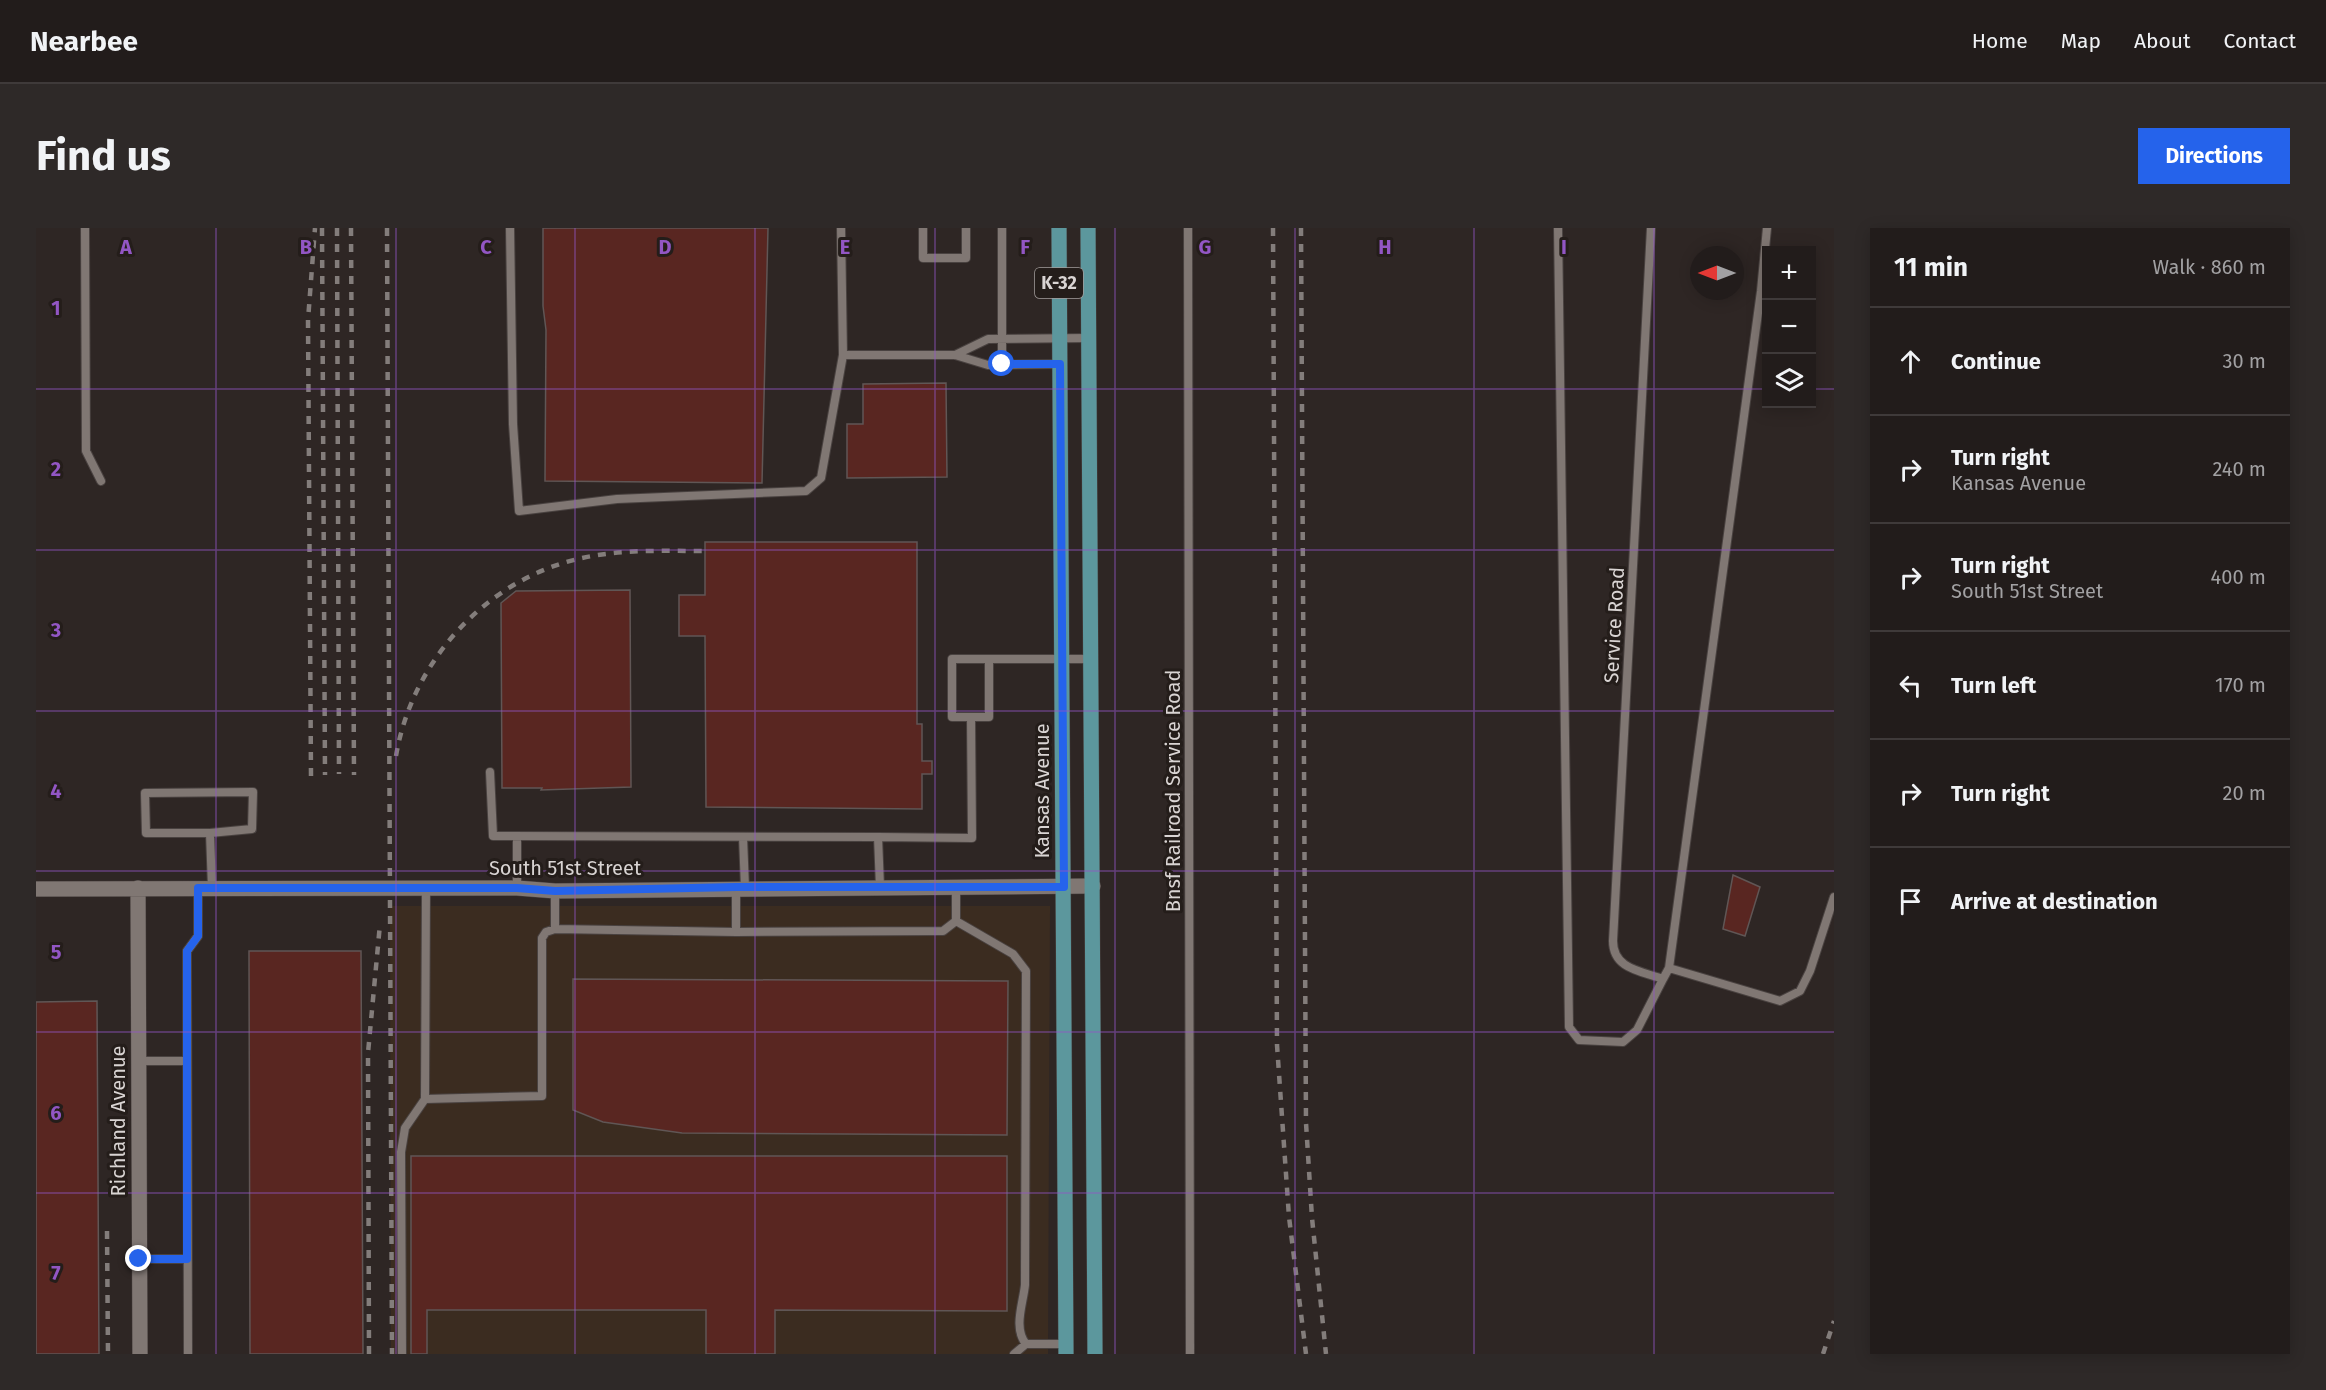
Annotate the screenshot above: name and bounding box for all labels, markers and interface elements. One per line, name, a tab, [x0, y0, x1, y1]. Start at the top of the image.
text: Nearbee	[30, 25, 138, 58]
text: Home	[1972, 28, 2028, 54]
text: Map	[2061, 28, 2101, 54]
text: About	[2134, 28, 2191, 54]
text: Contact	[2224, 28, 2296, 54]
button: Directions	[2138, 128, 2290, 184]
text: Find us	[36, 131, 171, 181]
text: A	[119, 235, 133, 259]
text: B	[300, 235, 312, 259]
text: C	[480, 235, 492, 259]
text: D	[658, 235, 672, 259]
text: E	[840, 235, 850, 259]
text: F	[1020, 235, 1030, 259]
text: G	[1199, 235, 1211, 259]
text: H	[1378, 235, 1392, 259]
text: I	[1561, 235, 1567, 259]
north arrow	[1690, 246, 1744, 300]
map controls	[1762, 246, 1816, 408]
button: +	[1762, 246, 1816, 300]
text: 11 min	[1894, 252, 1968, 283]
text: Walk · 860 m	[2153, 255, 2266, 279]
road number: K-32	[1035, 268, 1083, 298]
text: 1	[51, 296, 61, 320]
button: −	[1762, 300, 1816, 354]
icon: ahead	[1894, 345, 1927, 378]
text: Continue	[1951, 348, 2041, 375]
text: 30 m	[2222, 349, 2266, 373]
route start	[988, 350, 1014, 376]
button: layers	[1762, 354, 1816, 408]
text: Turn right	[1951, 444, 2050, 471]
icon: right	[1894, 453, 1927, 486]
text: 2	[51, 457, 61, 481]
text: 240 m	[2212, 457, 2266, 481]
text: Kansas Avenue	[1951, 471, 2086, 495]
text: Turn right	[1951, 552, 2050, 579]
icon: right	[1894, 561, 1927, 594]
text: 400 m	[2211, 565, 2266, 589]
street label: Service Road	[1599, 566, 1629, 684]
text: South 51st Street	[1951, 579, 2103, 603]
text: 3	[50, 618, 61, 642]
icon: left	[1894, 669, 1927, 702]
street label: Bnsf Railroad Service Road	[1161, 670, 1185, 912]
text: Turn left	[1951, 672, 2036, 699]
text: 170 m	[2215, 673, 2266, 697]
street label: Kansas Avenue	[1030, 723, 1054, 859]
icon: right	[1894, 777, 1927, 810]
text: 4	[50, 779, 62, 803]
text: Turn right	[1951, 780, 2050, 807]
text: 20 m	[2223, 781, 2266, 805]
street label: South 51st Street	[489, 856, 642, 880]
icon: arrive	[1894, 885, 1927, 918]
text: Arrive at destination	[1951, 888, 2158, 915]
text: 5	[51, 940, 62, 964]
street label: Richland Avenue	[106, 1045, 130, 1197]
text: 6	[50, 1101, 62, 1125]
route end	[125, 1245, 151, 1271]
text: 7	[51, 1261, 61, 1285]

